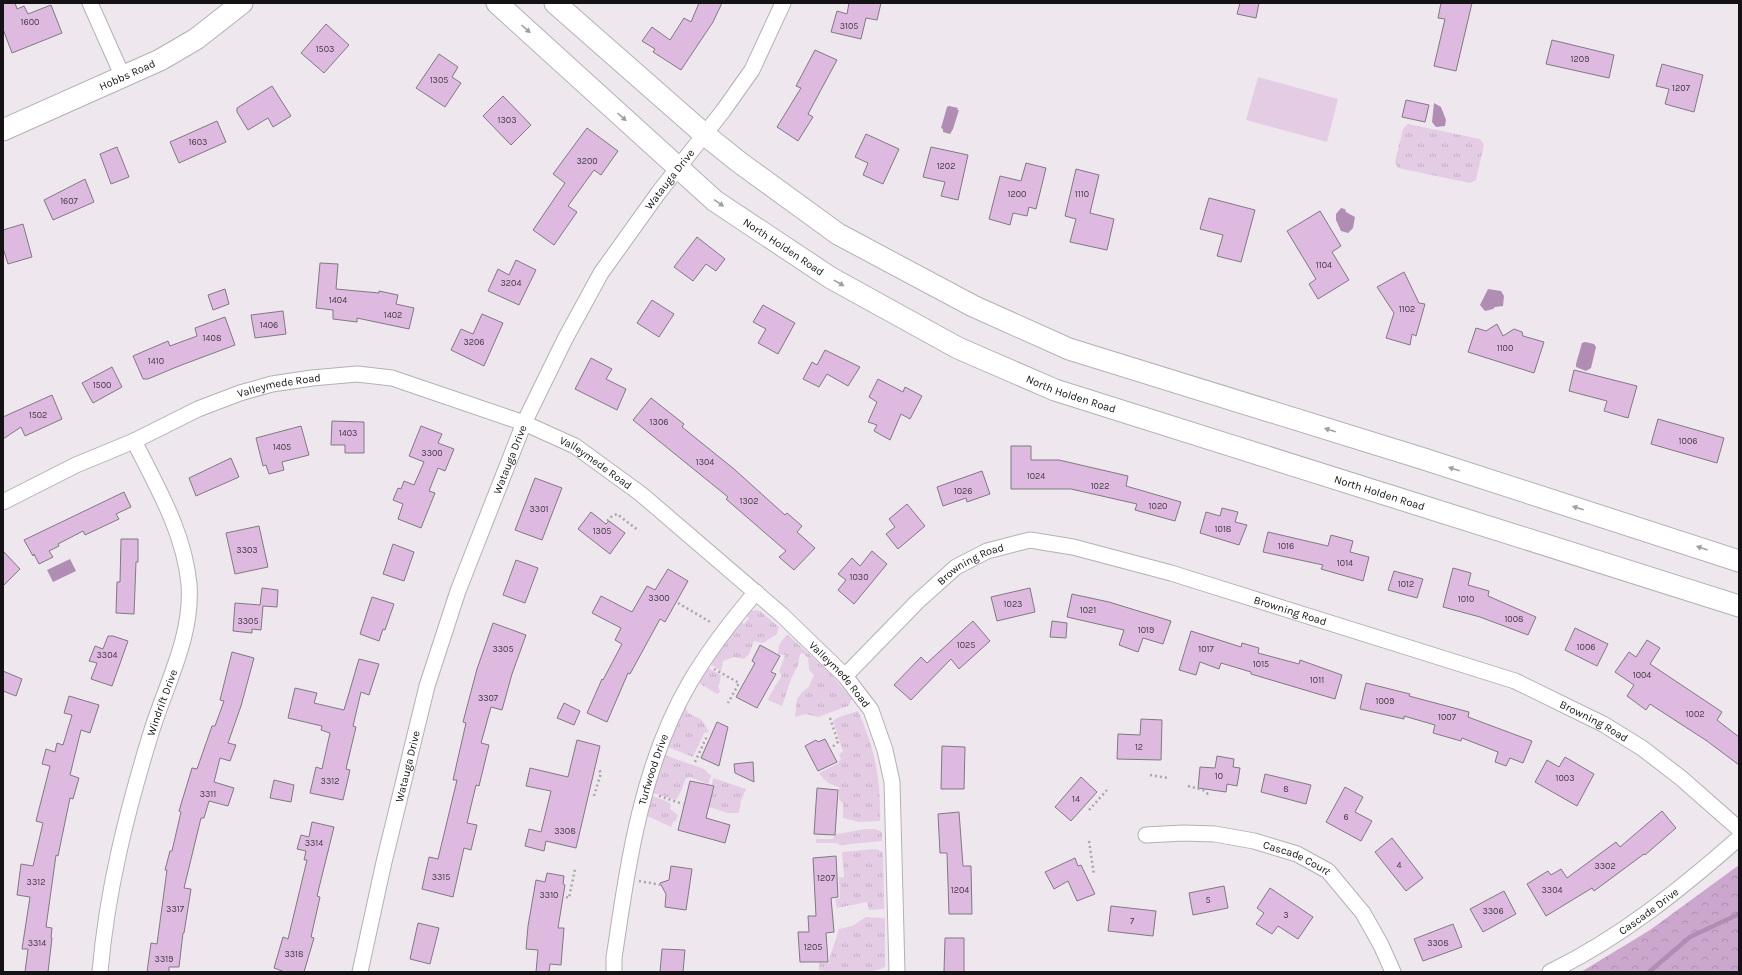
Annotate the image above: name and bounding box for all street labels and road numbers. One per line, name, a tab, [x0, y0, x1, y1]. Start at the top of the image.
street label: Hobbs Road	[97, 56, 157, 93]
street label: Watauga Drive	[642, 146, 697, 212]
street label: North Holden Road	[741, 215, 827, 278]
street label: Valleymede Road	[236, 371, 321, 400]
street label: North Holden Road	[1024, 372, 1118, 415]
street label: Watauga Drive	[490, 423, 529, 496]
street label: Valleymede Road	[558, 433, 635, 492]
street label: North Holden Road	[1333, 472, 1427, 513]
street label: Browning Road	[934, 540, 1005, 587]
street label: Browning Road	[1252, 593, 1328, 628]
street label: Valleymede Road	[807, 638, 873, 710]
street label: Windrift Drive	[144, 667, 180, 738]
street label: Browning Road	[1558, 697, 1631, 744]
street label: Watauga Drive	[392, 729, 422, 803]
street label: Turfwood Drive	[635, 731, 671, 806]
street label: Cascade Court	[1262, 838, 1335, 877]
street label: Cascade Drive	[1616, 885, 1681, 937]

